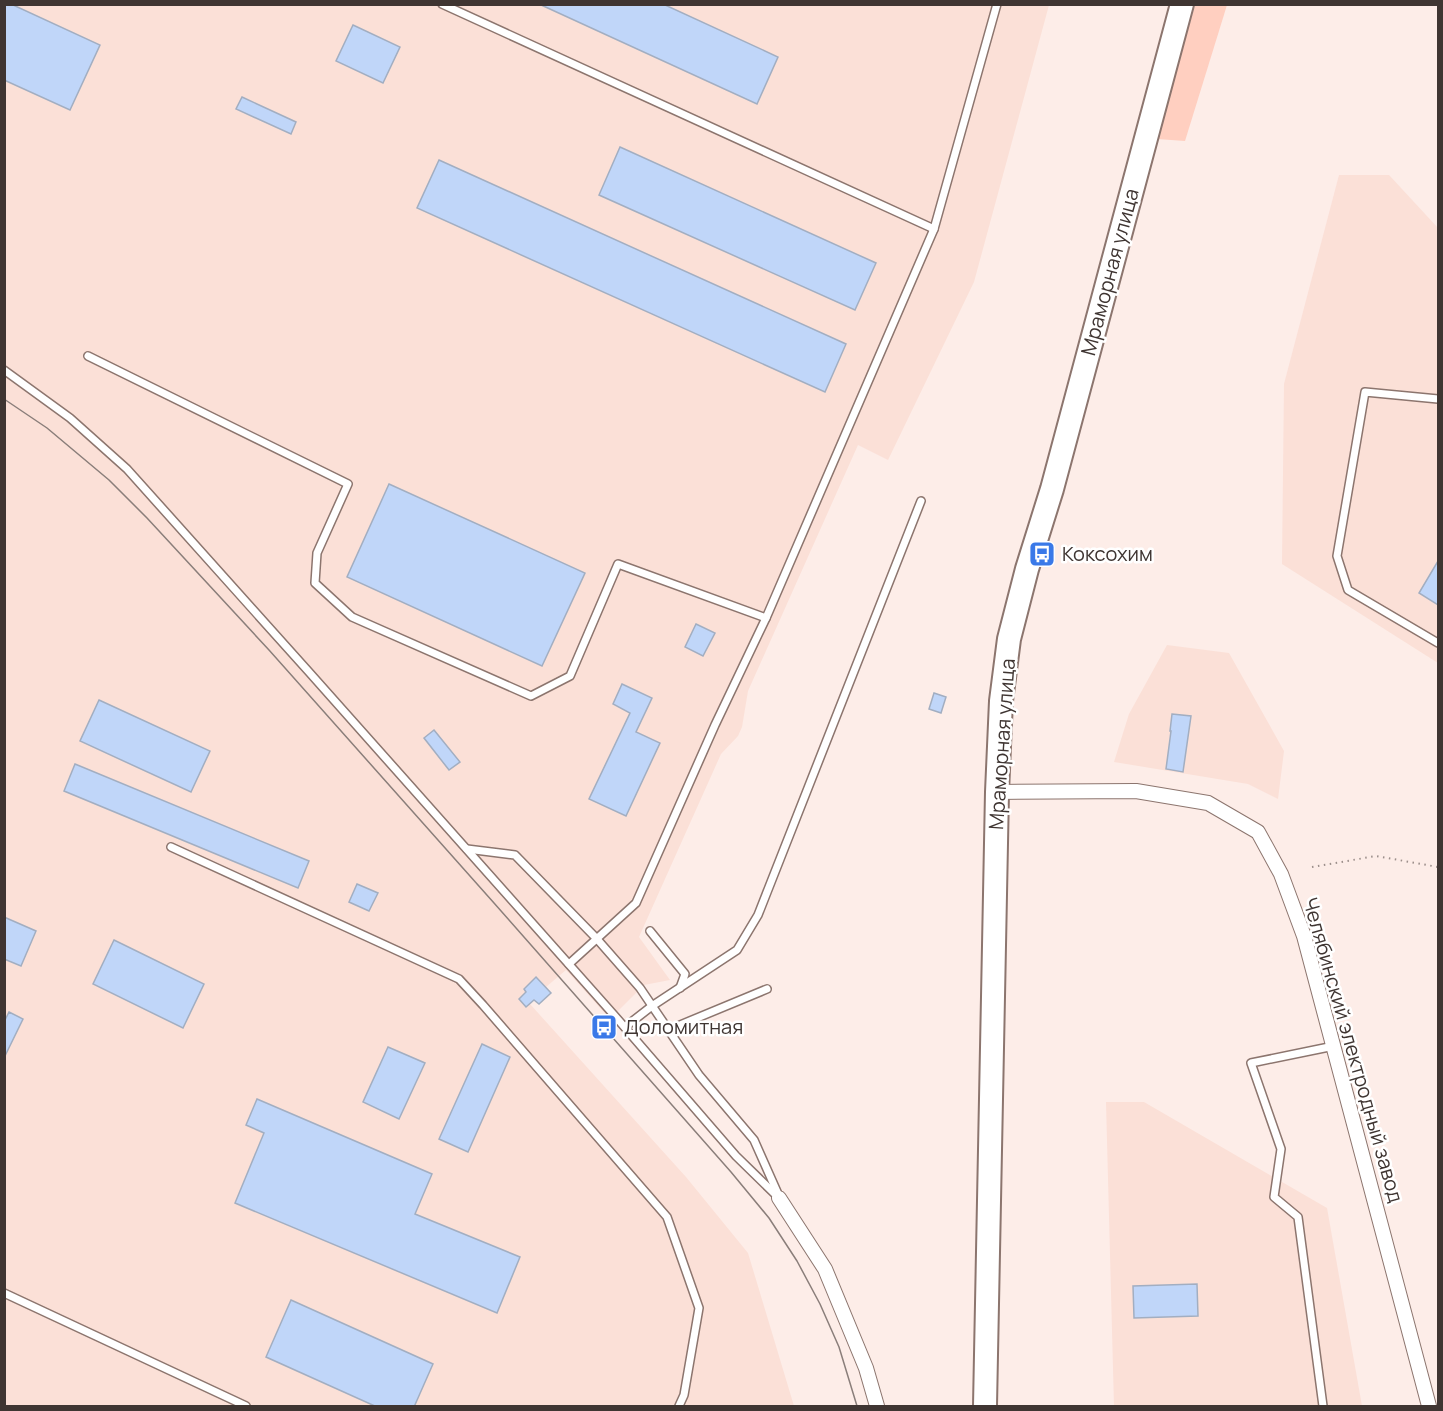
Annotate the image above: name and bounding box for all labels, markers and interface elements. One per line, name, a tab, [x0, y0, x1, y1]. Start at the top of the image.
street label: Мраморная улица	[1074, 185, 1145, 358]
bus stop icon: Коксохим	[1027, 539, 1057, 569]
place label: Коксохим	[1062, 540, 1153, 567]
street label: Мраморная улица	[982, 657, 1021, 831]
street label: Челябинский электродный завод	[1297, 894, 1410, 1206]
bus stop icon: Доломитная	[589, 1012, 619, 1042]
place label: Доломитная	[624, 1013, 743, 1040]

